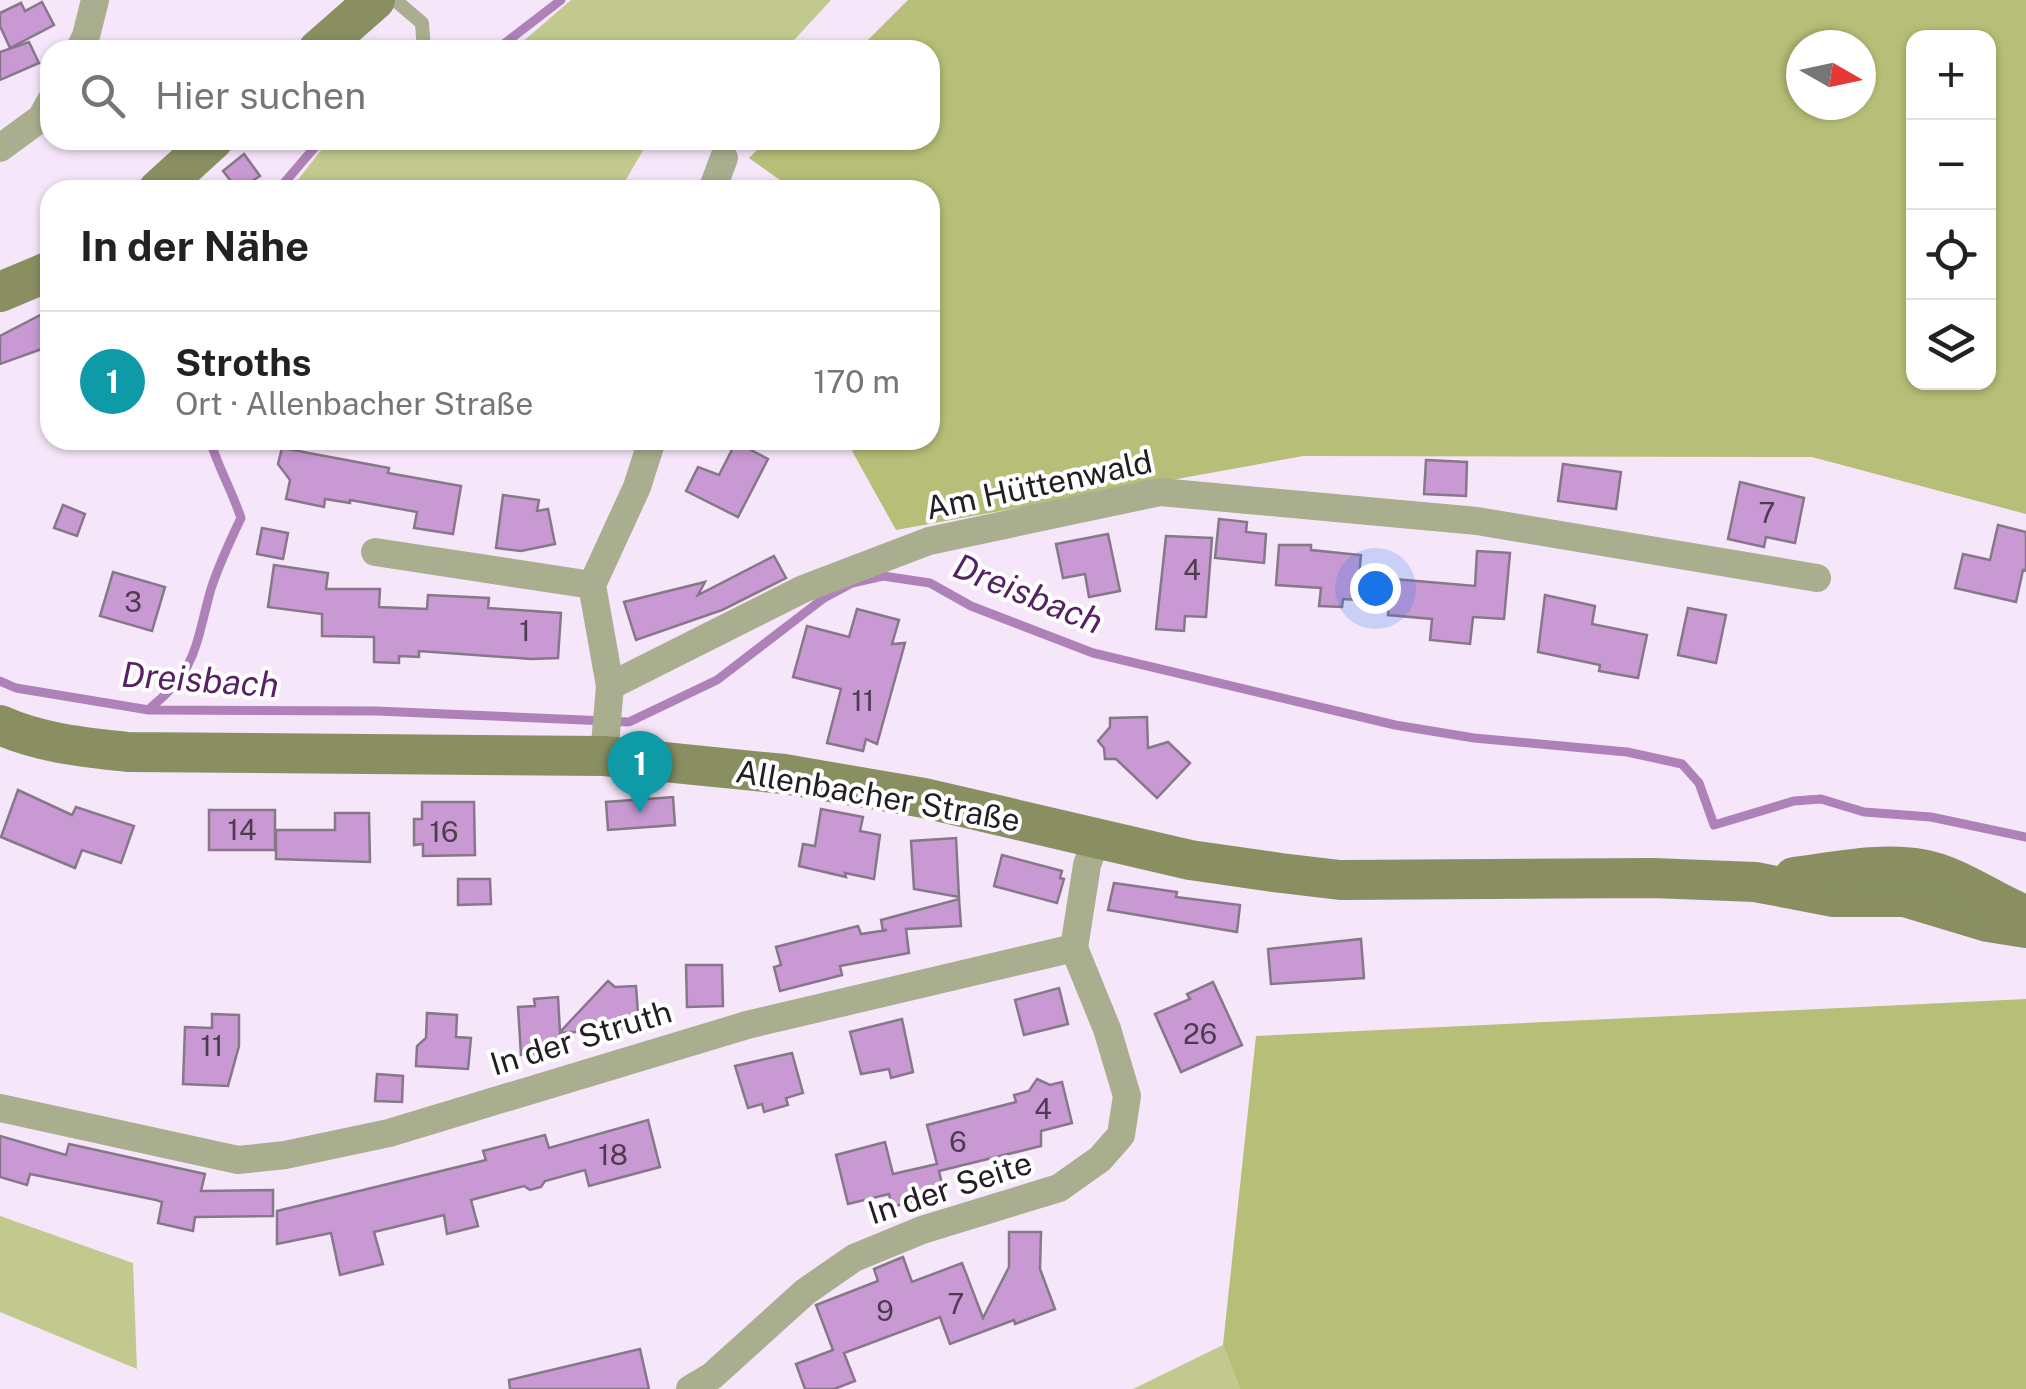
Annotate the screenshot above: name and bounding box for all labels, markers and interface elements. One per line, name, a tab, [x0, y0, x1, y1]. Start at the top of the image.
north arrow	[1786, 30, 1876, 120]
map controls	[1906, 30, 1996, 390]
button: +	[1906, 30, 1996, 120]
search box	[40, 40, 940, 150]
icon: search	[75, 68, 130, 123]
text: Hier suchen	[155, 73, 366, 118]
button: −	[1906, 120, 1996, 210]
button: locate	[1906, 210, 1996, 300]
text: In der Nähe	[80, 221, 309, 270]
button: layers	[1906, 300, 1996, 390]
text: Stroths	[175, 340, 312, 385]
text: 1	[106, 363, 119, 400]
text: 170 m	[813, 363, 900, 400]
text: Ort · Allenbacher Straße	[175, 385, 533, 422]
street label: Am Hüttenwald	[922, 442, 1155, 527]
house number: 7	[1759, 496, 1775, 529]
water label: Dreisbach	[947, 545, 1109, 642]
house number: 4	[1183, 553, 1201, 586]
your location	[1350, 563, 1401, 614]
house number: 3	[124, 585, 142, 618]
house number: 1	[519, 614, 531, 647]
water label: Dreisbach	[120, 654, 280, 705]
house number: 11	[852, 684, 874, 717]
pin: 1	[608, 730, 672, 813]
street label: Allenbacher Straße	[733, 752, 1023, 839]
house number: 14	[228, 813, 257, 846]
house number: 16	[430, 815, 458, 848]
street label: In der Struth	[486, 992, 676, 1083]
house number: 26	[1183, 1017, 1217, 1050]
house number: 11	[201, 1029, 223, 1062]
house number: 4	[1034, 1092, 1052, 1125]
house number: 6	[949, 1125, 967, 1158]
house number: 18	[598, 1138, 628, 1171]
street label: In der Seite	[863, 1144, 1036, 1231]
house number: 7	[948, 1287, 964, 1320]
house number: 9	[876, 1294, 894, 1327]

